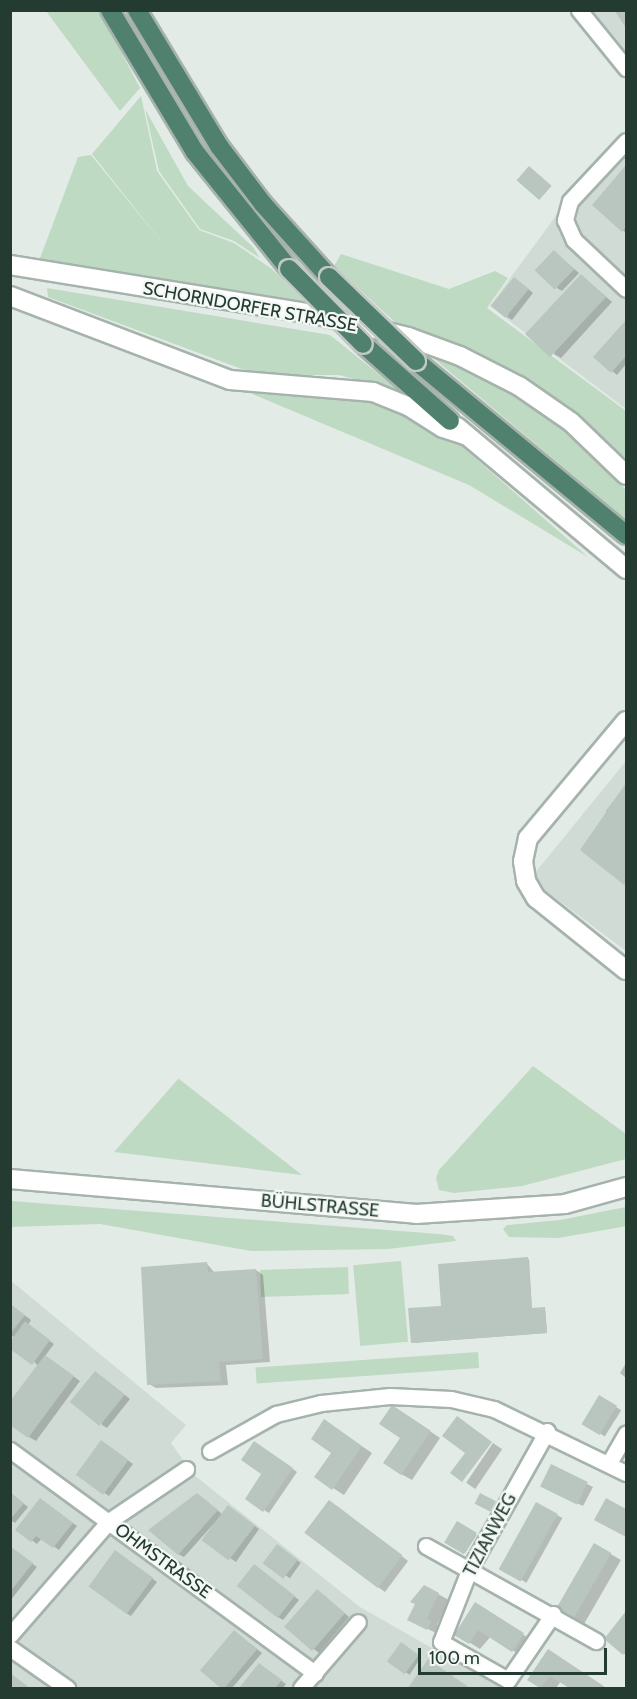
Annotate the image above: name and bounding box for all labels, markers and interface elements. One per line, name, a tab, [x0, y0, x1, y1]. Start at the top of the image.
street label: SCHORNDORFER STRASSE	[141, 278, 359, 336]
street label: BÜHLSTRASSE	[260, 1190, 380, 1222]
street label: TIZIANWEG	[459, 1490, 521, 1580]
street label: OHMSTRASSE	[110, 1519, 216, 1603]
scale bar	[421, 1636, 610, 1674]
text: 100 m	[429, 1647, 480, 1669]

